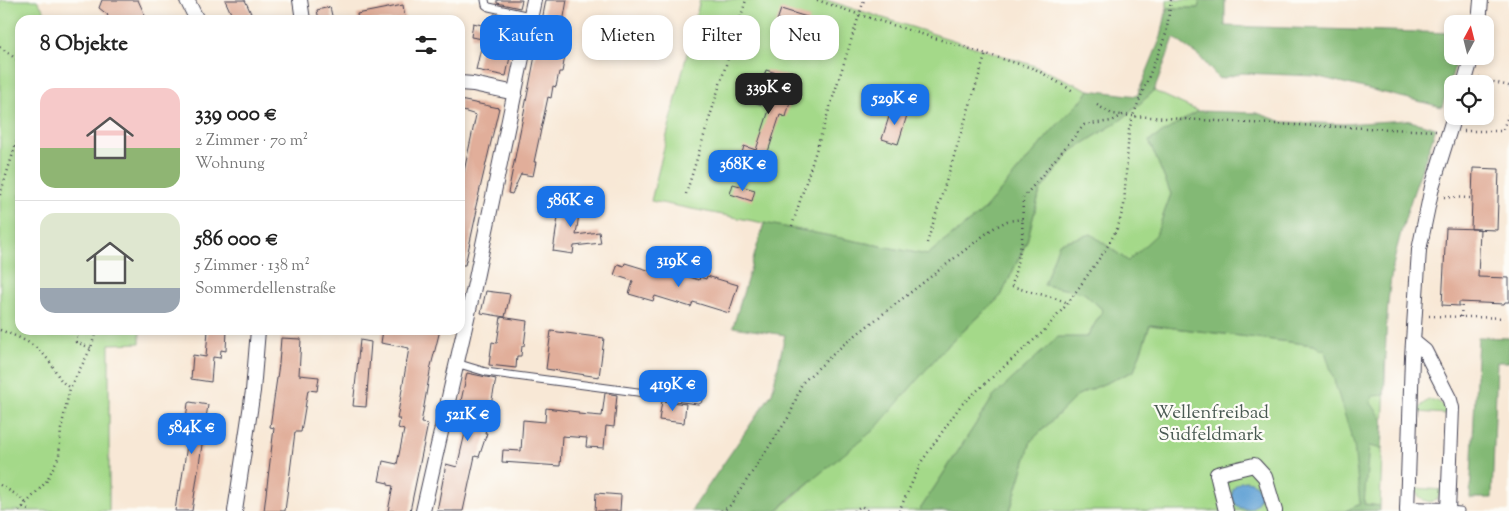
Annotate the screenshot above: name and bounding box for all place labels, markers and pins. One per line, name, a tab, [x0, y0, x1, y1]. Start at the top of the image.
pin: 339K €	[728, 72, 810, 115]
pin: 529K €	[854, 84, 936, 126]
pin: 368K €	[702, 150, 784, 192]
pin: 586K €	[530, 186, 612, 228]
pin: 319K €	[638, 246, 720, 288]
pin: 419K €	[632, 370, 714, 412]
pin: 521K €	[427, 400, 509, 442]
pin: 584K €	[151, 412, 233, 455]

